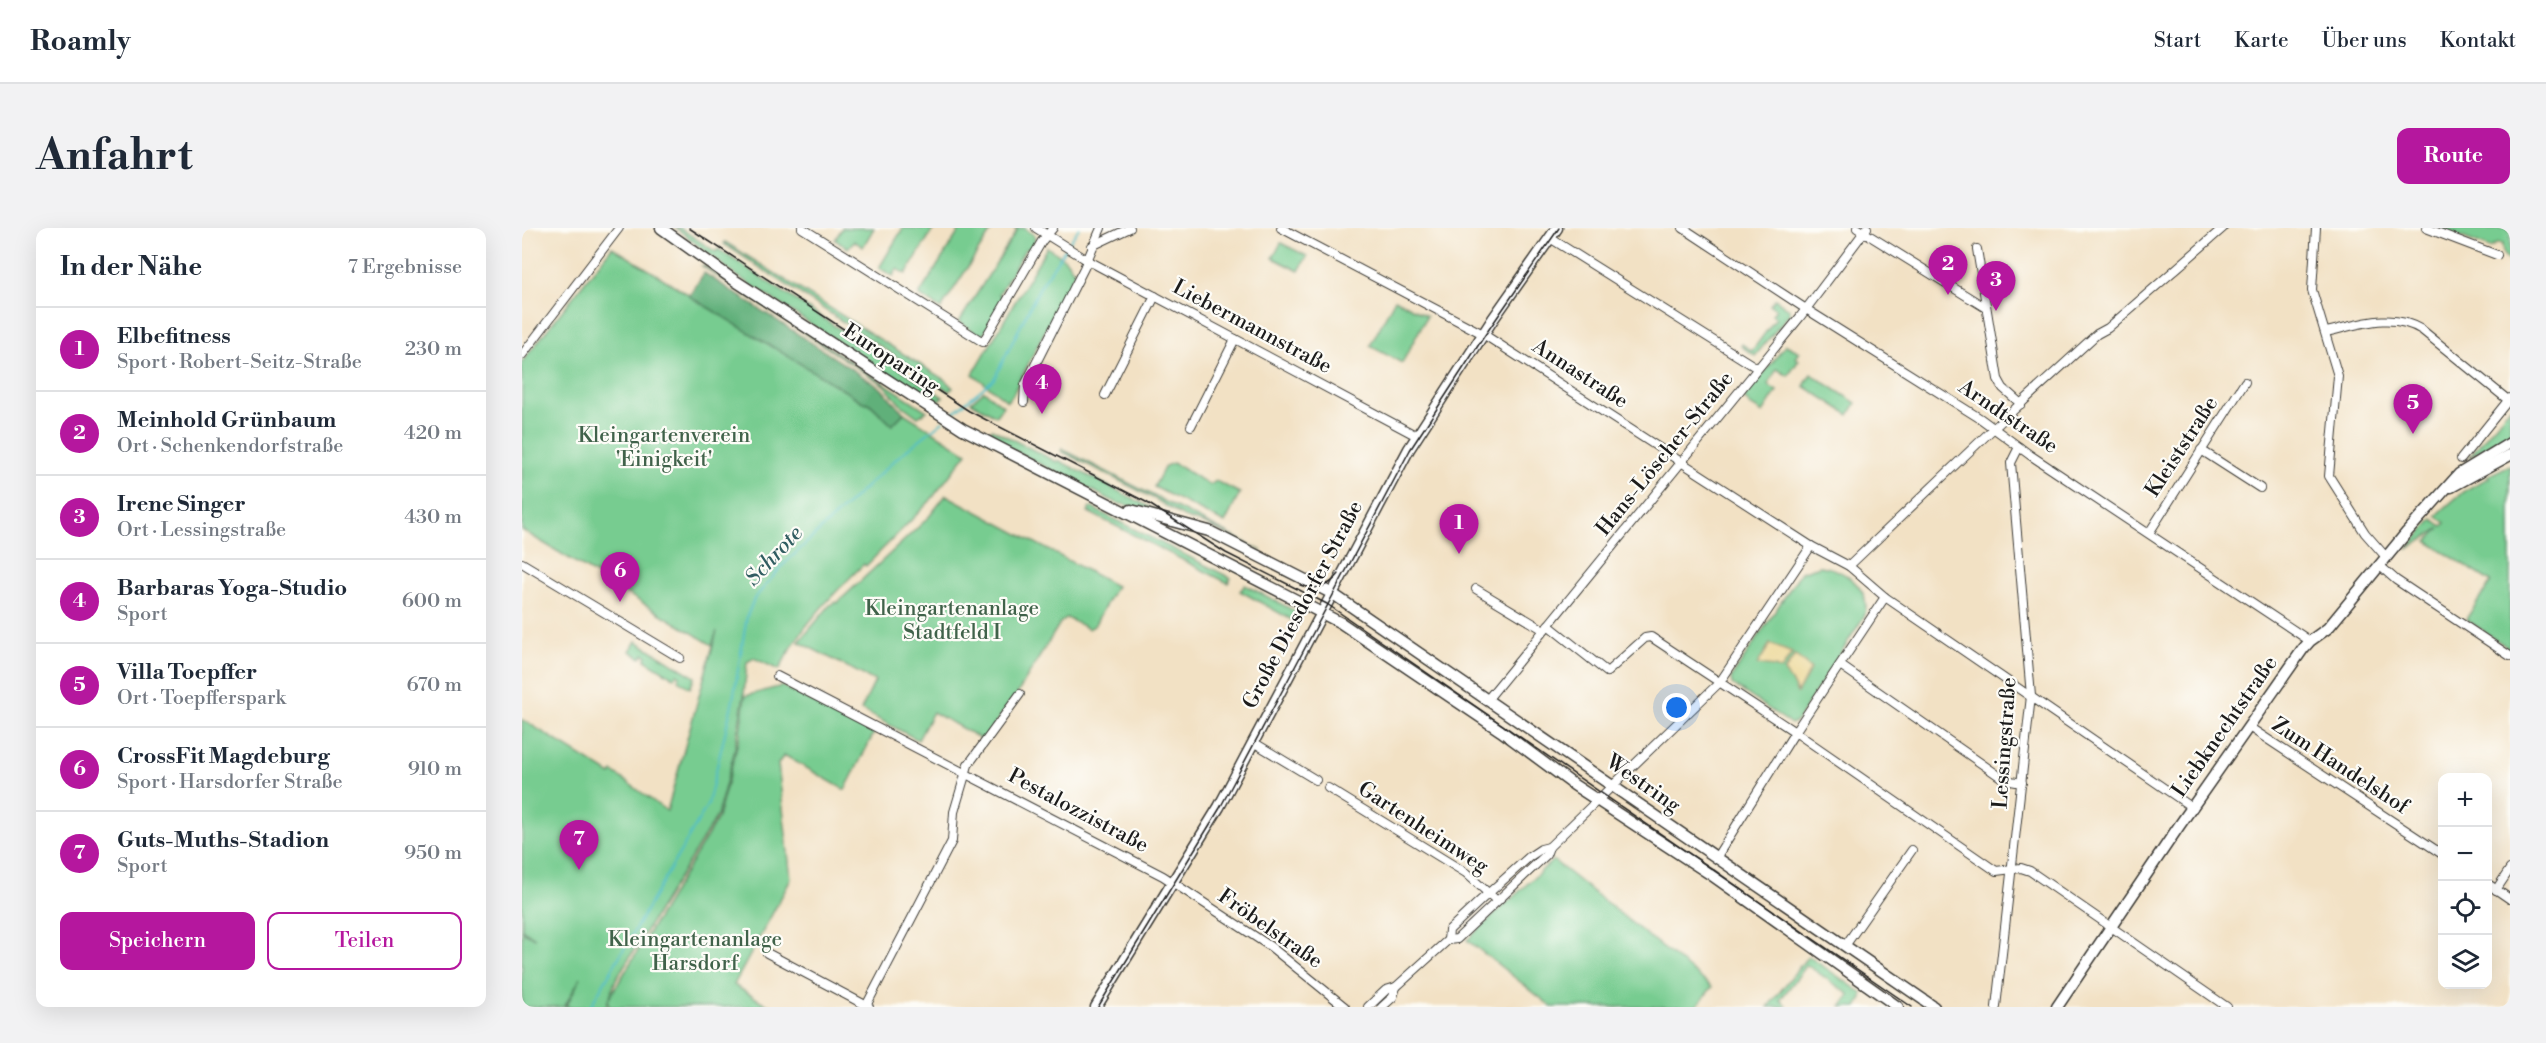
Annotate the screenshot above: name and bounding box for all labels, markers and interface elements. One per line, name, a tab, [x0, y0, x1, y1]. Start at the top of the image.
text: Roamly	[30, 24, 131, 59]
text: Start	[2154, 28, 2201, 54]
text: Karte	[2234, 28, 2289, 54]
text: Über uns	[2322, 28, 2407, 54]
text: Kontakt	[2440, 28, 2516, 54]
button: Route	[2397, 128, 2510, 184]
text: Anfahrt	[36, 130, 193, 183]
pin: 2	[1928, 245, 1968, 295]
text: In der Nähe	[60, 251, 202, 283]
text: 7 Ergebnisse	[348, 255, 462, 280]
pin: 3	[1976, 262, 2016, 311]
street label: Liebermannstraße	[1168, 274, 1336, 380]
street label: Europaring	[838, 318, 944, 400]
text: Elbefitness	[117, 323, 231, 350]
street label: Annastraße	[1526, 333, 1633, 415]
text: 1	[75, 337, 84, 362]
text: 230 m	[405, 337, 462, 362]
text: Sport · Robert-Seitz-Straße	[117, 350, 362, 375]
pin: 4	[1022, 364, 1062, 414]
street label: Hans-Löscher-Straße	[1591, 367, 1739, 541]
street label: Arndtstraße	[1952, 374, 2063, 460]
pin: 5	[2394, 384, 2432, 434]
street label: Kleiststraße	[2140, 392, 2224, 502]
text: Meinhold Grünbaum	[117, 407, 336, 434]
text: 2	[73, 421, 86, 446]
text: 420 m	[404, 421, 462, 446]
park label: Kleingartenverein 'Einigkeit'	[578, 423, 751, 473]
text: Ort · Schenkendorfstraße	[117, 434, 343, 459]
text: Irene Singer	[117, 491, 246, 518]
street label: Große Diesdorfer Straße	[1237, 497, 1369, 713]
pin: 1	[1440, 504, 1478, 554]
text: 3	[73, 505, 86, 530]
text: 430 m	[404, 505, 462, 530]
text: Ort · Lessingstraße	[117, 518, 286, 543]
water label: Schrote	[739, 520, 809, 592]
pin: 6	[600, 552, 640, 602]
text: Barbaras Yoga-Studio	[117, 575, 347, 602]
text: 4	[73, 589, 86, 614]
text: 600 m	[402, 589, 462, 614]
park label: Kleingartenanlage Stadtfeld I	[865, 596, 1039, 646]
text: Sport	[117, 602, 168, 627]
street label: Liebknechtstraße	[2167, 651, 2283, 803]
text: Villa Toepffer	[117, 659, 257, 686]
text: 5	[73, 673, 86, 698]
text: 670 m	[406, 673, 462, 698]
street label: Lessingstraße	[1987, 676, 2023, 810]
text: Ort · Toepfferspark	[117, 686, 286, 711]
your location	[1662, 693, 1691, 722]
street label: Zum Handelshof	[2267, 712, 2414, 821]
text: CrossFit Magdeburg	[117, 743, 330, 770]
street label: Westring	[1600, 748, 1685, 819]
text: 6	[73, 757, 86, 782]
text: 910 m	[408, 757, 462, 782]
street label: Pestalozzistraße	[1003, 763, 1153, 859]
text: Sport · Harsdorfer Straße	[117, 770, 343, 795]
map controls	[2438, 773, 2492, 989]
button: +	[2438, 773, 2492, 827]
street label: Gartenheimweg	[1353, 776, 1493, 880]
pin: 7	[560, 820, 598, 870]
text: Guts-Muths-Stadion	[117, 827, 329, 854]
button: −	[2438, 827, 2492, 881]
text: 7	[74, 841, 85, 866]
text: 950 m	[404, 841, 462, 866]
text: Sport	[117, 854, 168, 879]
button: locate	[2438, 881, 2492, 935]
street label: Fröbelstraße	[1213, 883, 1327, 975]
button: Speichern	[60, 912, 255, 970]
button: Teilen	[267, 912, 462, 970]
park label: Kleingartenanlage Harsdorf	[608, 927, 782, 977]
button: layers	[2438, 935, 2492, 989]

